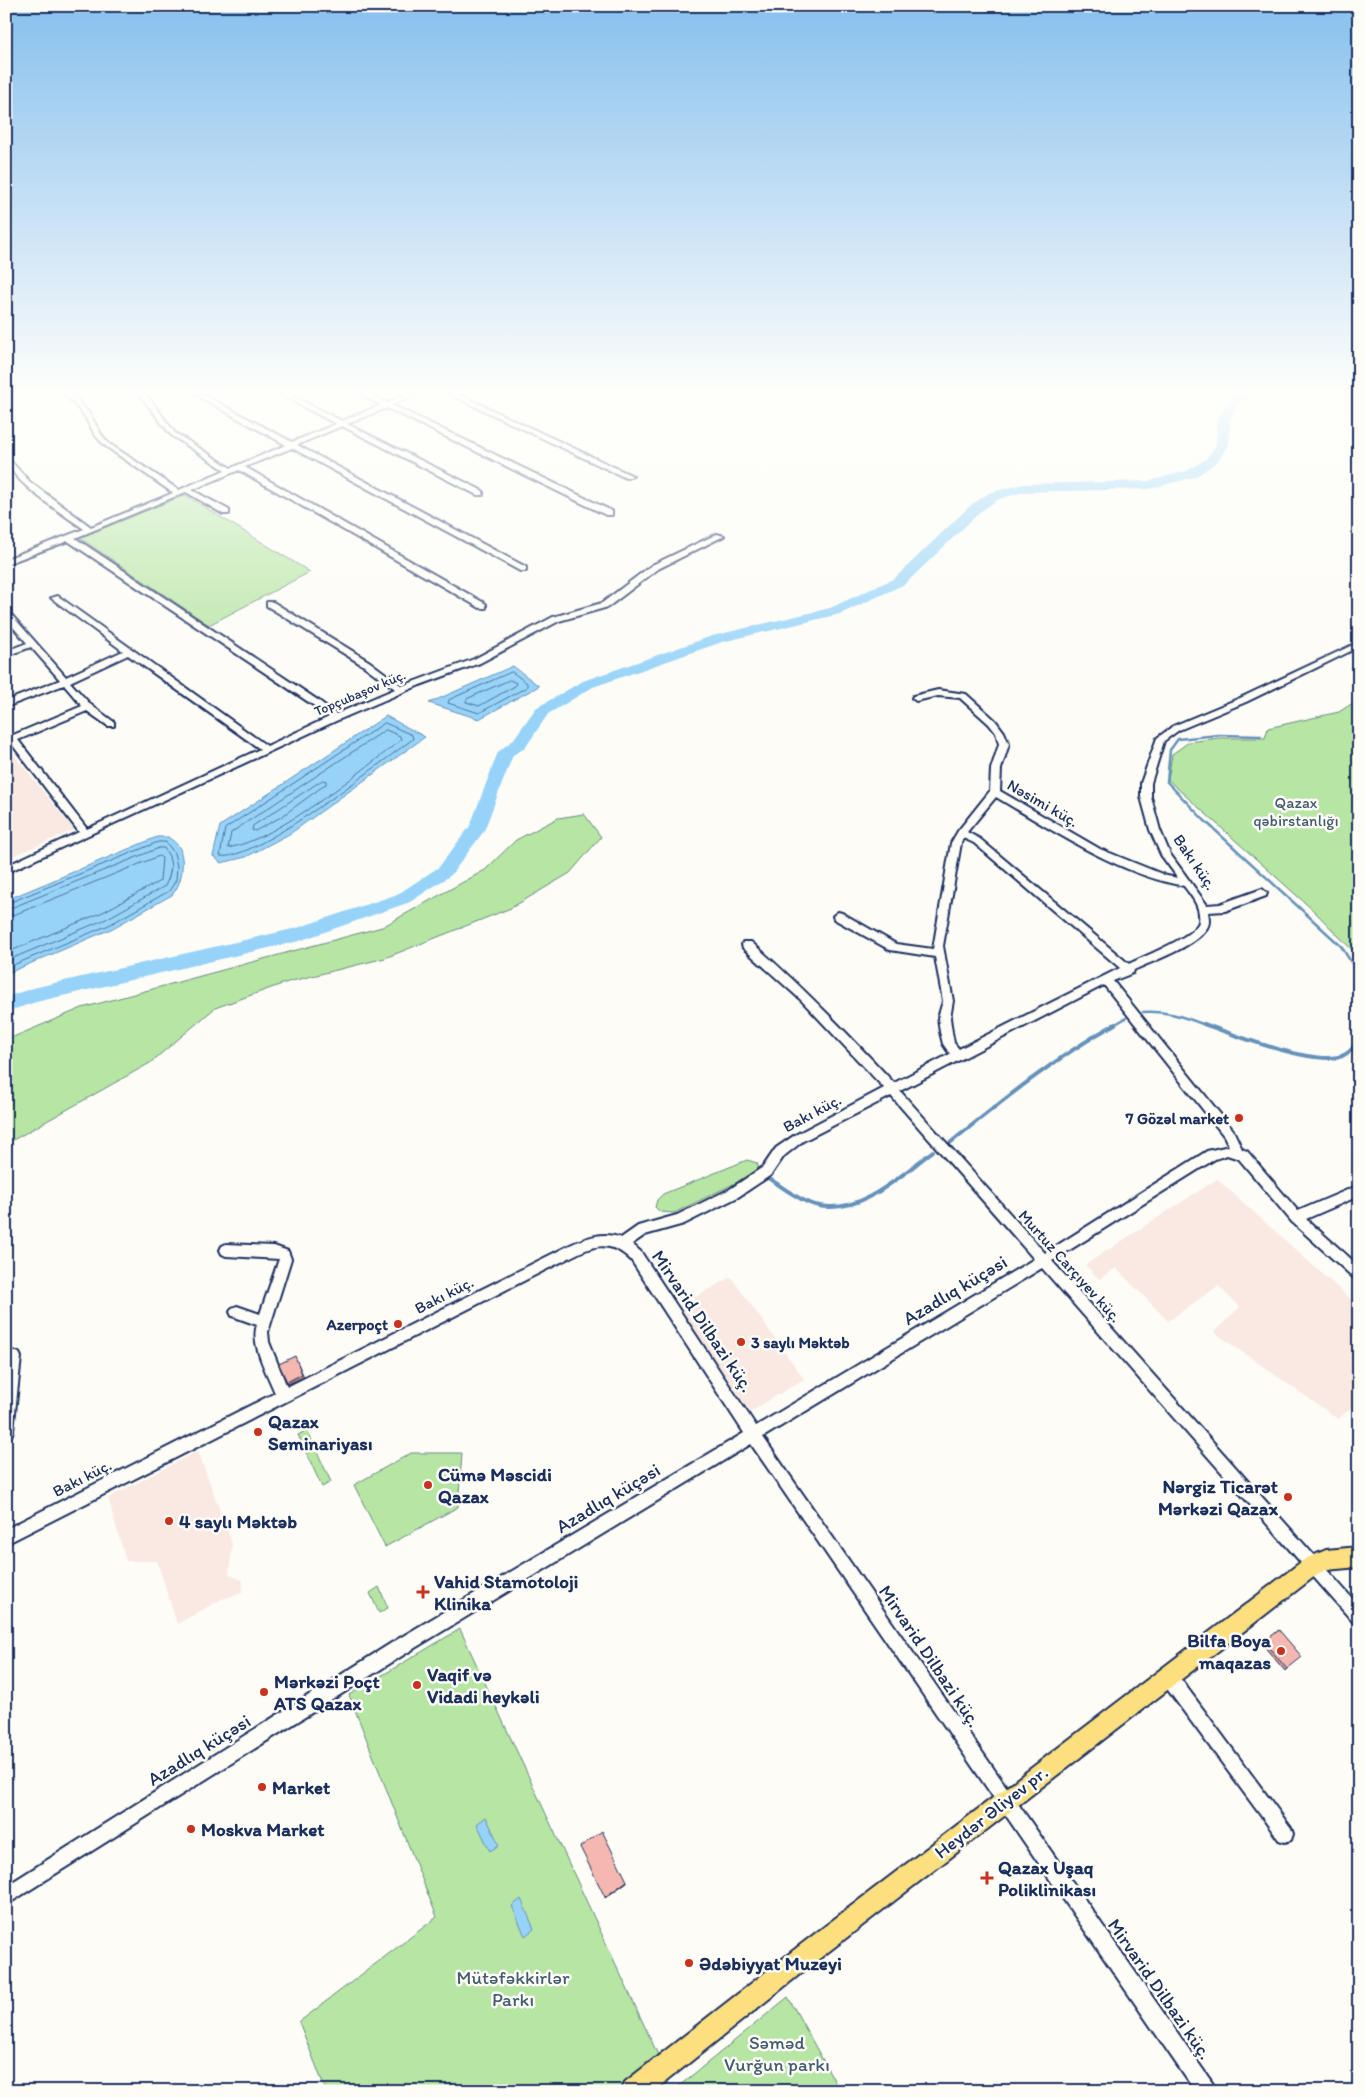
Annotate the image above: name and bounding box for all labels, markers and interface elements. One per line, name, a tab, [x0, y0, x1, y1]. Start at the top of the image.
street label: Topçubaşov küç.	[312, 666, 408, 720]
street label: Nəsimi küç.	[1004, 775, 1082, 831]
park label: Qazax qəbirstanlığı	[1253, 793, 1339, 830]
street label: Bakı küç.	[1169, 830, 1221, 894]
street label: Bakı küç.	[780, 1090, 844, 1136]
place label: 7 Gözəl market	[1124, 1109, 1229, 1128]
marker: 7 Gözəl market	[1233, 1112, 1245, 1124]
street label: Murtuz Carçıyev küç.	[1015, 1206, 1126, 1326]
street label: Mirvarid Dilbazi küç.	[647, 1246, 759, 1396]
street label: Azadlıq küçəsi	[899, 1250, 1011, 1330]
street label: Bakı küç.	[412, 1272, 477, 1318]
place label: Azerpoçt	[326, 1315, 388, 1335]
marker: Azerpoçt	[392, 1318, 404, 1330]
place label: 3 saylı Məktəb	[751, 1333, 850, 1353]
marker: 3 saylı Məktəb	[735, 1336, 747, 1348]
place label: Qazax Seminariyası	[268, 1410, 373, 1455]
marker: Qazax Seminariyası	[252, 1426, 264, 1438]
street label: Bakı küç.	[50, 1455, 115, 1501]
street label: Azadlıq küçəsi	[552, 1458, 664, 1538]
place label: Cümə Məscidi Qazax	[438, 1463, 552, 1508]
place label: Nərgiz Ticarət Mərkəzi Qazax	[1158, 1475, 1279, 1520]
marker: Cümə Məscidi Qazax	[422, 1479, 434, 1491]
marker: Nərgiz Ticarət Mərkəzi Qazax	[1282, 1491, 1294, 1503]
place label: 4 saylı Məktəb	[179, 1510, 297, 1533]
marker: 4 saylı Məktəb	[163, 1515, 175, 1527]
place label: Vahid Stamotoloji Klinika	[434, 1570, 579, 1615]
street label: Mirvarid Dilbazi küç.	[874, 1581, 986, 1731]
marker: Vahid Stamotoloji Klinika	[416, 1585, 430, 1599]
place label: Bilfa Boya maqazas	[1187, 1629, 1272, 1674]
marker: Bilfa Boya maqazas	[1275, 1645, 1287, 1657]
place label: Vaqif və Vidadi heykəli	[427, 1663, 540, 1708]
place label: Mərkəzi Poçt ATS Qazax	[273, 1670, 380, 1715]
marker: Vaqif və Vidadi heykəli	[411, 1679, 423, 1691]
marker: Mərkəzi Poçt ATS Qazax	[258, 1686, 270, 1698]
street label: Azadlıq küçəsi	[143, 1709, 255, 1791]
street label: Heydər Əliyev pr.	[930, 1761, 1052, 1863]
place label: Market	[272, 1776, 330, 1799]
marker: Market	[256, 1781, 268, 1793]
place label: Moskva Market	[201, 1818, 324, 1841]
marker: Moskva Market	[185, 1823, 197, 1835]
place label: Qazax Uşaq Poliklinikası	[998, 1856, 1096, 1901]
marker: Qazax Uşaq Poliklinikası	[980, 1871, 994, 1885]
street label: Mirvarid Dilbazi küç.	[1103, 1914, 1217, 2064]
place label: Ədəbiyyat Muzeyi	[699, 1952, 842, 1975]
marker: Ədəbiyyat Muzeyi	[683, 1957, 695, 1969]
park label: Mütəfəkkirlər Parkı	[456, 1966, 570, 2011]
park label: Səməd Vurğun parkı	[724, 2031, 830, 2076]

